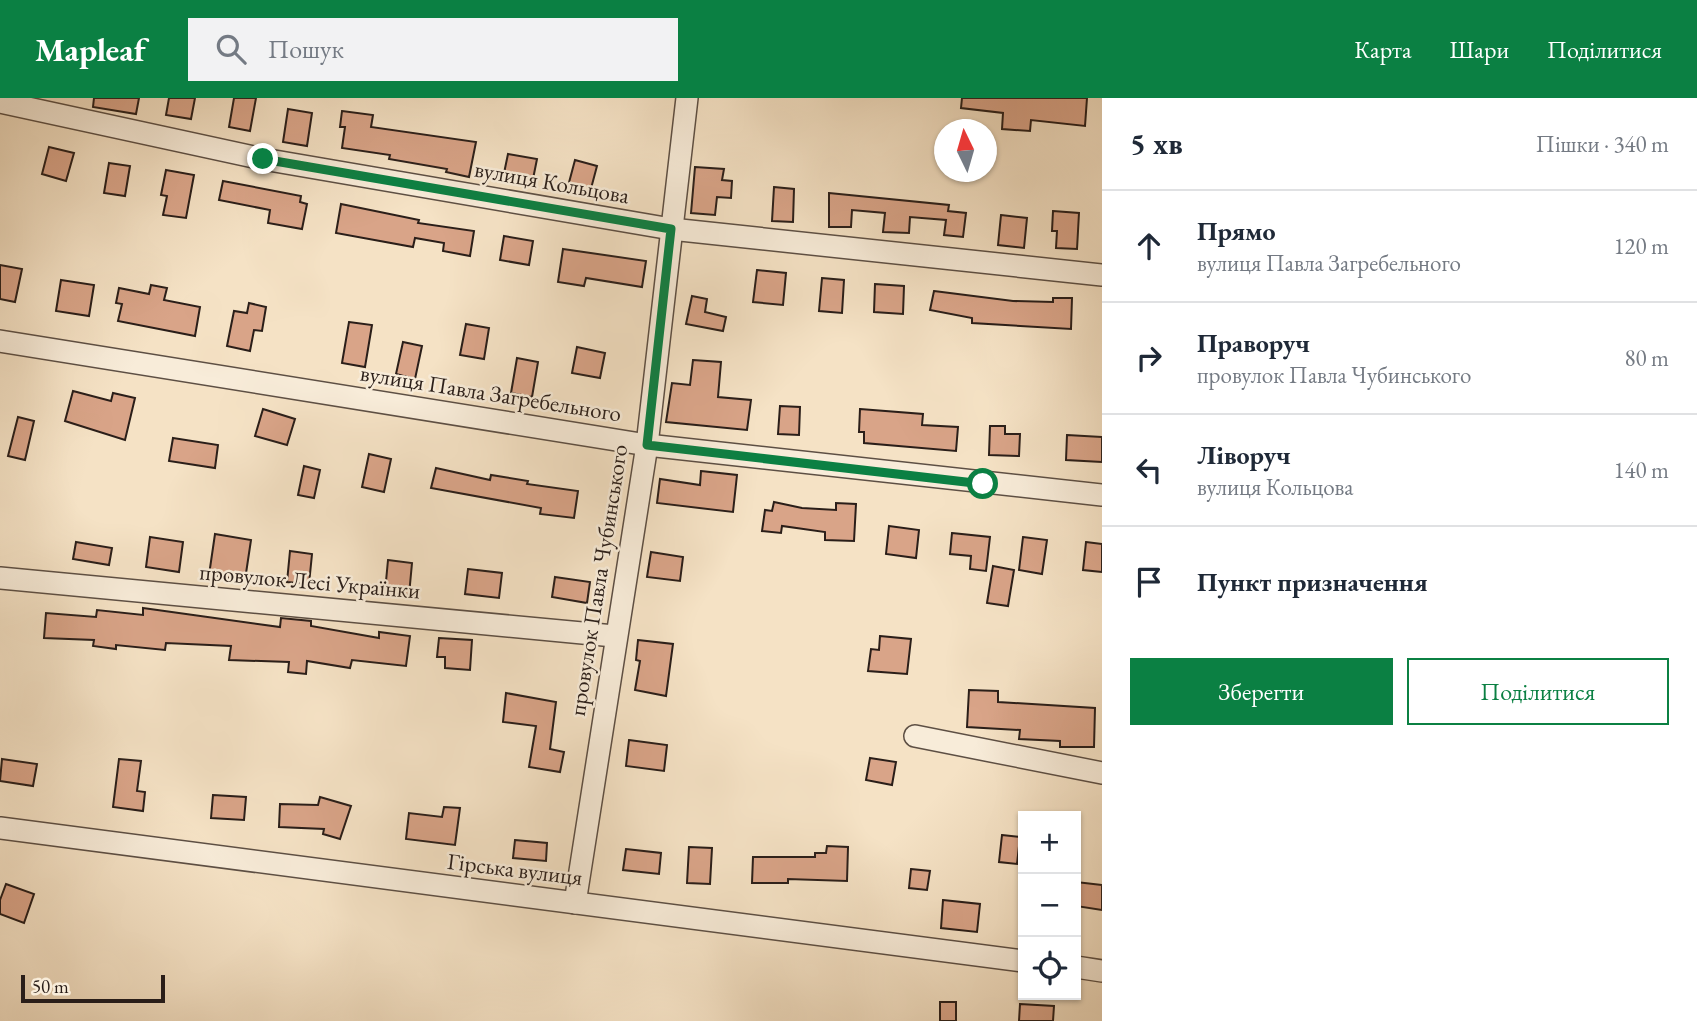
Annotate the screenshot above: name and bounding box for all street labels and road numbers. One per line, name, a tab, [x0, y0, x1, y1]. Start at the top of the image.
street label: вулиця Кольцова	[472, 154, 632, 211]
street label: вулиця Павла Загребельного	[358, 358, 624, 428]
street label: провулок Павла Чубинського	[562, 442, 634, 718]
street label: провулок Лесі Українки	[198, 556, 422, 606]
street label: Гірська вулиця	[446, 846, 584, 892]

